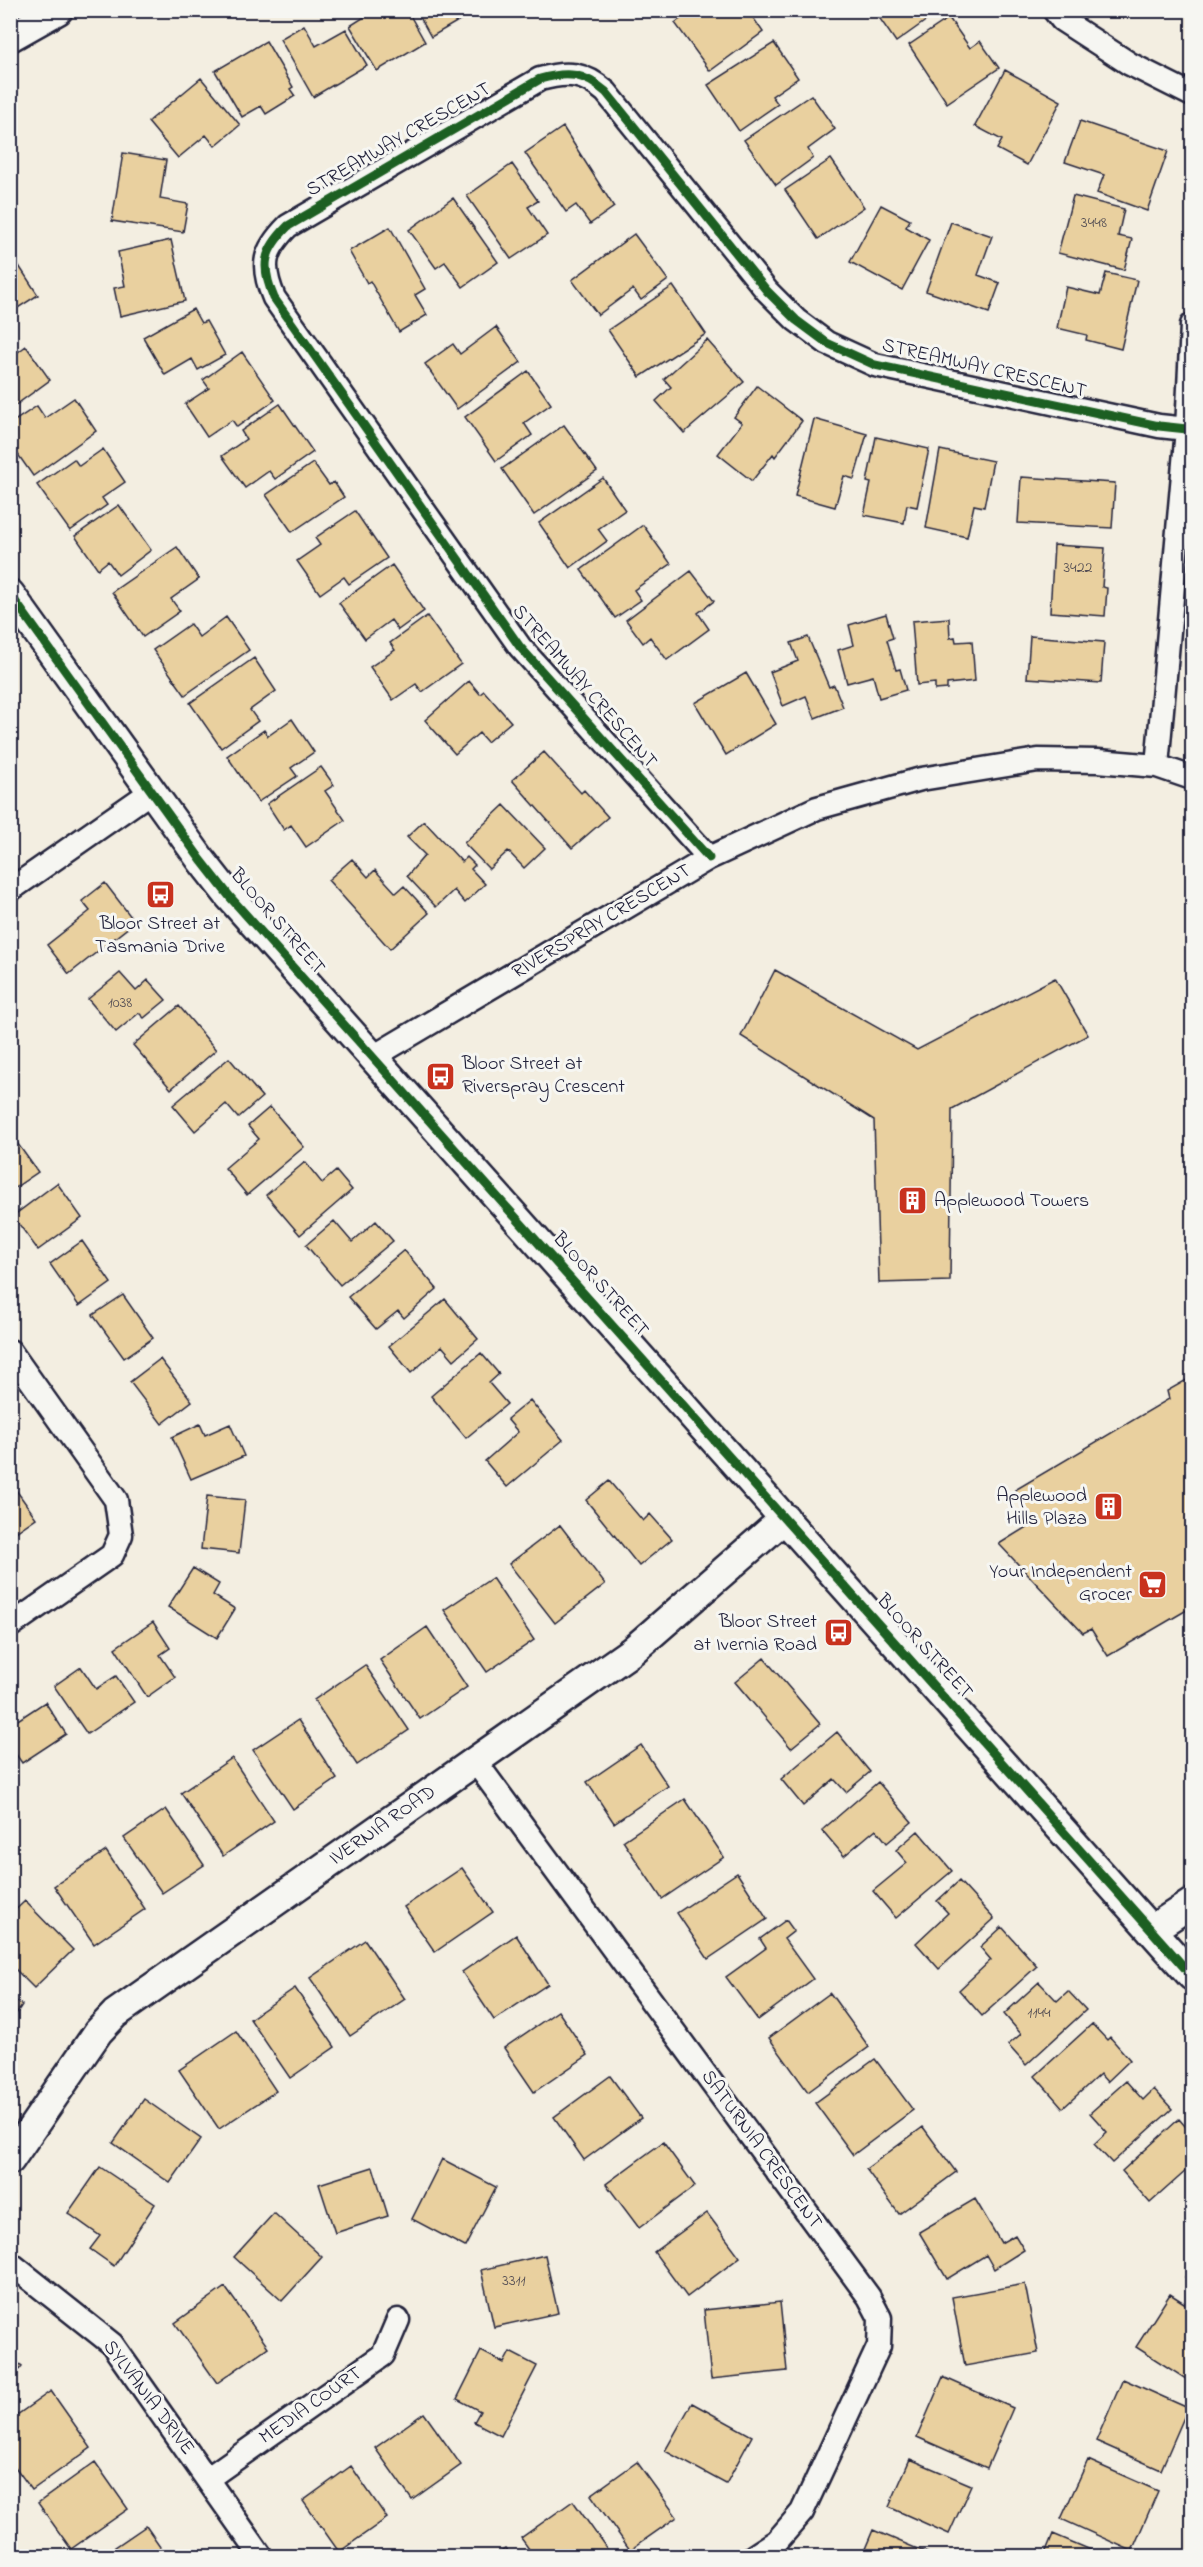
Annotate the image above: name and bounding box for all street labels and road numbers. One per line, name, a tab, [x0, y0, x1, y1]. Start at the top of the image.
street label: STREAMWAY CRESCENT	[301, 75, 497, 205]
street label: STREAMWAY CRESCENT	[879, 331, 1089, 407]
street label: STREAMWAY CRESCENT	[504, 599, 664, 775]
street label: RIVERSPRAY CRESCENT	[507, 857, 697, 987]
street label: BLOOR STREET	[222, 862, 332, 982]
street label: BLOOR STREET	[544, 1225, 655, 1344]
street label: BLOOR STREET	[868, 1587, 979, 1706]
street label: IVERNIA ROAD	[324, 1779, 442, 1873]
street label: SATURNIA CRESCENT	[693, 2064, 829, 2236]
street label: SYLVANIA DRIVE	[95, 2334, 201, 2462]
street label: MEDIA COURT	[254, 2360, 368, 2452]

